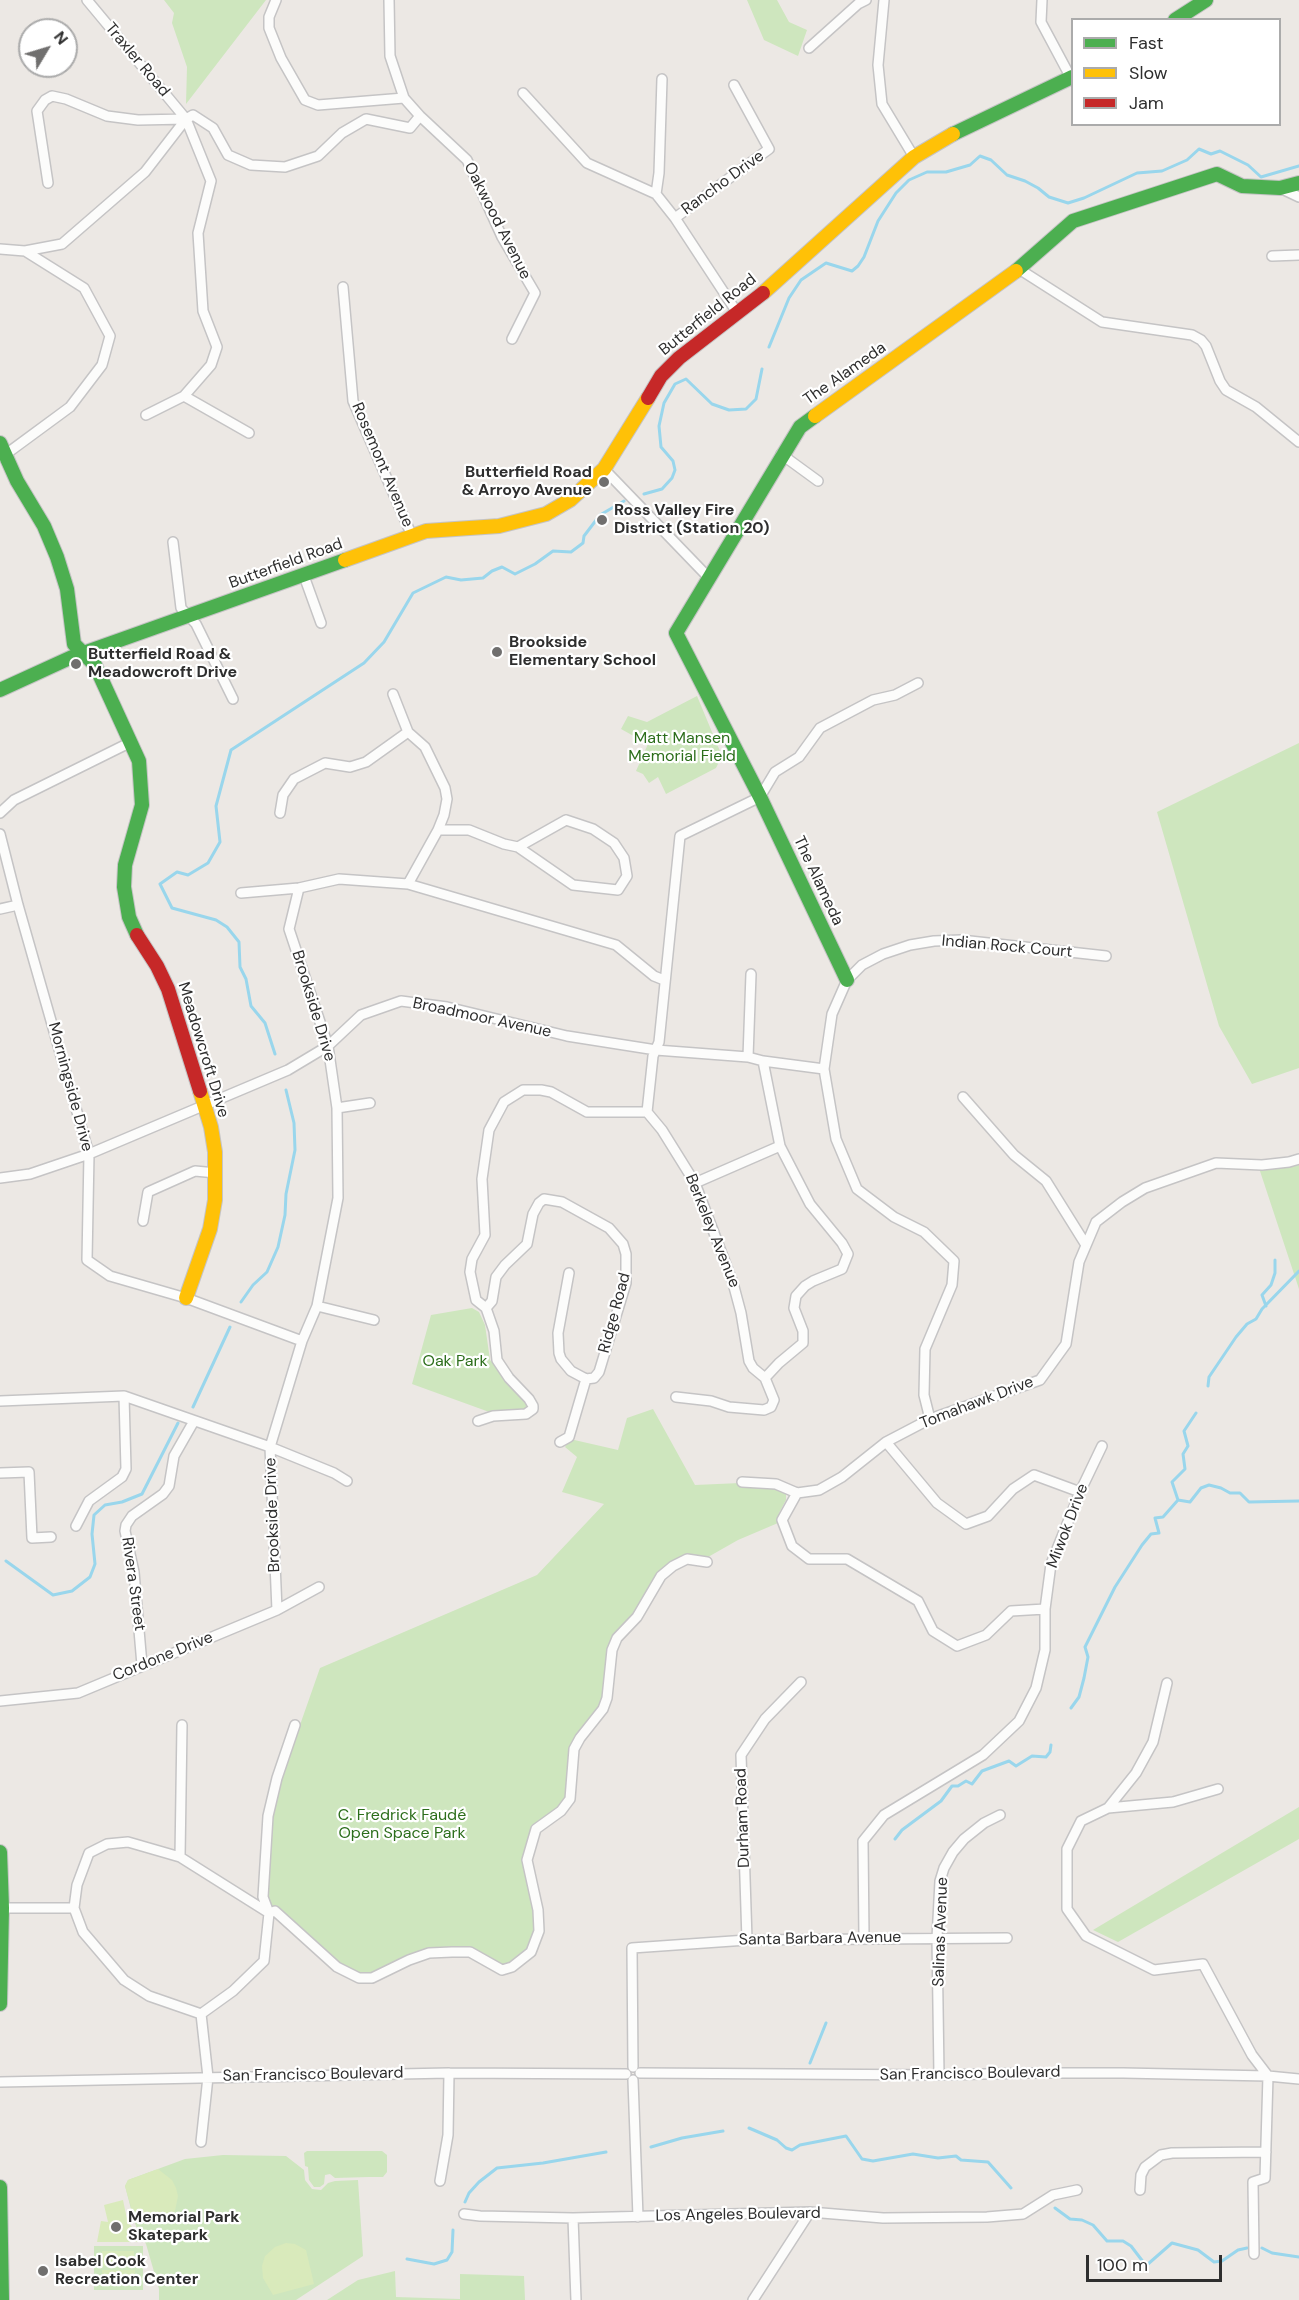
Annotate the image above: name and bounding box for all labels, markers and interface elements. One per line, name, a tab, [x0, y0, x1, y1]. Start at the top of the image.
north arrow	[18, 18, 78, 78]
legend	[1071, 18, 1281, 126]
street label: Traxler Road	[100, 19, 174, 101]
text: N	[49, 27, 73, 49]
text: Fast	[1129, 31, 1164, 55]
text: Slow	[1129, 61, 1168, 85]
text: Jam	[1129, 91, 1164, 115]
street label: Rancho Drive	[678, 147, 768, 219]
street label: Oakwood Avenue	[459, 159, 535, 283]
street label: Butterfield Road	[656, 270, 760, 360]
street label: The Alameda	[800, 338, 890, 410]
street label: Rosemont Avenue	[347, 400, 417, 530]
place label: Butterfield Road & Arroyo Avenue	[462, 463, 592, 501]
marker: Butterfield Road & Arroyo Avenue	[597, 475, 611, 489]
place label: Ross Valley Fire District (Station 20)	[614, 501, 770, 539]
marker: Ross Valley Fire District (Station 20)	[595, 513, 609, 527]
street label: Butterfield Road	[227, 535, 345, 593]
place label: Brookside Elementary School	[509, 633, 656, 671]
place label: Butterfield Road & Meadowcroft Drive	[88, 645, 237, 683]
marker: Brookside Elementary School	[490, 645, 504, 659]
marker: Butterfield Road & Meadowcroft Drive	[69, 657, 83, 671]
park label: Matt Mansen Memorial Field	[628, 729, 736, 767]
street label: The Alameda	[789, 833, 847, 929]
street label: Indian Rock Court	[941, 932, 1073, 962]
street label: Brookside Drive	[287, 948, 339, 1064]
street label: Meadowcroft Drive	[173, 980, 233, 1120]
street label: Broadmoor Avenue	[411, 994, 553, 1042]
street label: Morningside Drive	[43, 1020, 97, 1154]
street label: Berkeley Avenue	[680, 1171, 744, 1291]
street label: Ridge Road	[595, 1271, 635, 1355]
park label: Oak Park	[422, 1352, 488, 1372]
street label: Tomahawk Drive	[917, 1373, 1037, 1433]
street label: Brookside Drive	[261, 1457, 285, 1573]
street label: Miwok Drive	[1043, 1481, 1093, 1571]
street label: Rivera Street	[117, 1536, 149, 1632]
street label: Cordone Drive	[110, 1628, 216, 1686]
street label: Durham Road	[732, 1768, 754, 1868]
park label: C. Fredrick Faudé Open Space Park	[338, 1806, 466, 1844]
street label: Salinas Avenue	[929, 1877, 953, 1987]
street label: Santa Barbara Avenue	[739, 1928, 901, 1950]
street label: San Francisco Boulevard	[879, 2063, 1061, 2085]
street label: San Francisco Boulevard	[222, 2064, 404, 2086]
street label: Los Angeles Boulevard	[655, 2204, 821, 2226]
place label: Memorial Park Skatepark	[128, 2208, 239, 2246]
marker: Memorial Park Skatepark	[109, 2220, 123, 2234]
scale bar	[1089, 2243, 1226, 2281]
place label: Isabel Cook Recreation Center	[55, 2252, 198, 2290]
text: 100 m	[1097, 2253, 1148, 2277]
marker: Isabel Cook Recreation Center	[36, 2264, 50, 2278]

